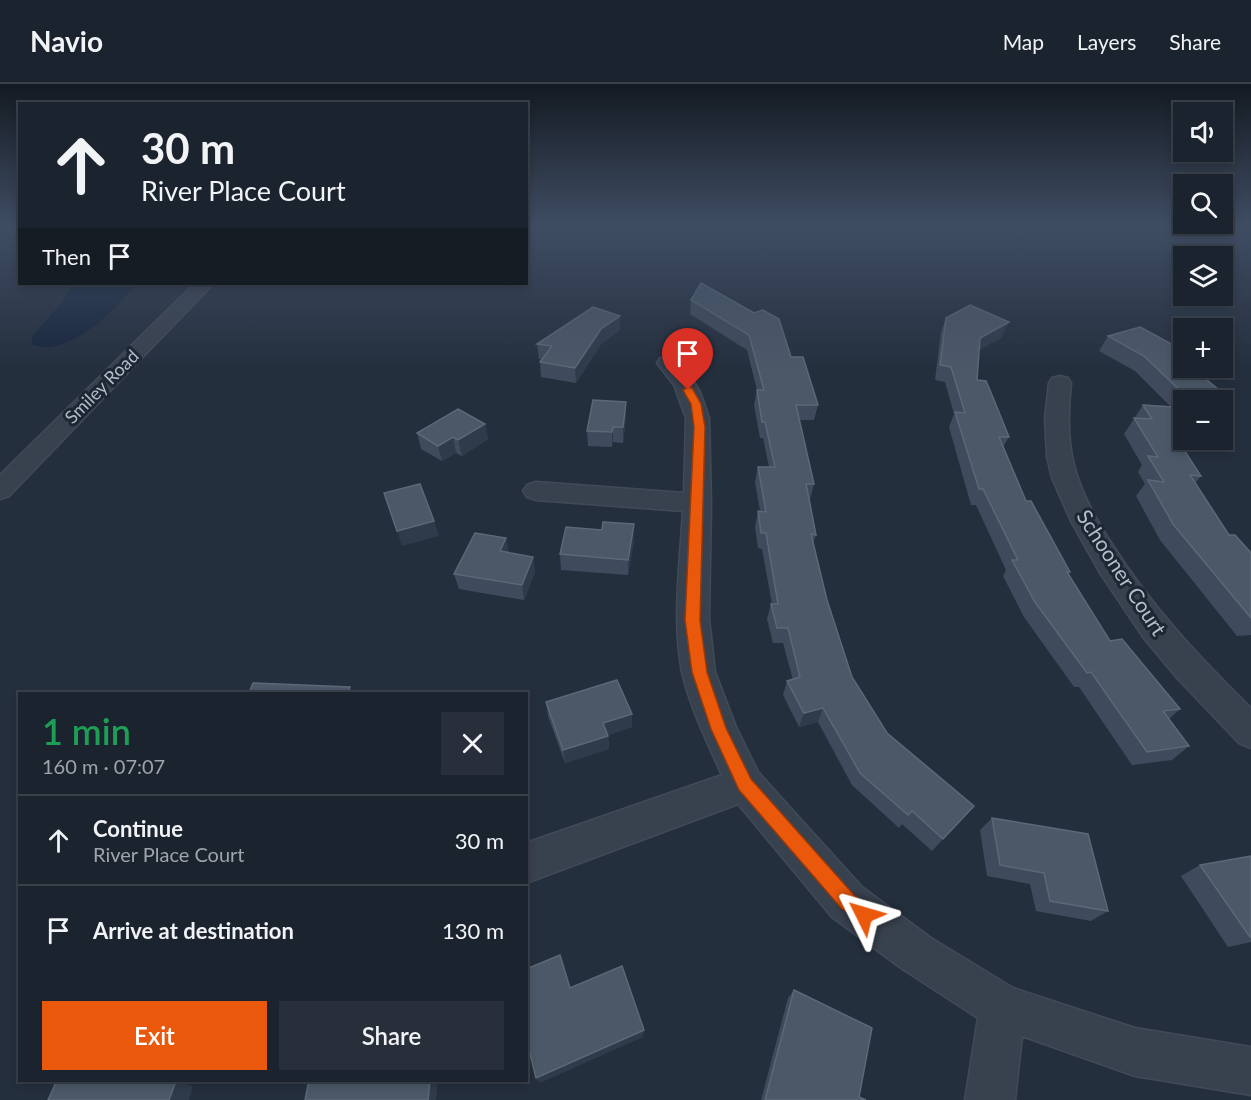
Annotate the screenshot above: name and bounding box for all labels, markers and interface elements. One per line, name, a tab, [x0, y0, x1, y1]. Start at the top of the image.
text: Navio	[30, 24, 103, 58]
text: Map	[1003, 29, 1044, 54]
text: Layers	[1077, 29, 1136, 54]
text: Share	[1169, 29, 1221, 54]
map controls	[1173, 102, 1233, 450]
button: sound	[1173, 102, 1233, 162]
text: 30 m	[141, 123, 235, 173]
icon: ahead	[42, 126, 120, 204]
text: River Place Court	[141, 174, 346, 207]
button: search	[1173, 174, 1233, 234]
icon: arrive	[103, 240, 136, 273]
text: Then	[42, 243, 91, 270]
button: layers	[1173, 246, 1233, 306]
button: +	[1173, 318, 1233, 378]
pin	[662, 328, 713, 390]
icon: arrive	[671, 337, 704, 370]
street label: Smiley Road	[60, 345, 143, 428]
button: −	[1173, 390, 1233, 450]
street label: Schooner Court	[1072, 505, 1172, 640]
text: 1 min	[42, 709, 131, 753]
button: close	[441, 712, 504, 775]
text: 160 m · 07:07	[42, 754, 165, 778]
text: Continue	[93, 815, 183, 842]
icon: ahead	[42, 824, 75, 857]
text: 30 m	[455, 827, 504, 854]
text: River Place Court	[93, 842, 245, 866]
position arrow	[832, 883, 896, 947]
icon: arrive	[42, 914, 75, 947]
text: Arrive at destination	[93, 917, 294, 944]
text: 130 m	[442, 917, 504, 944]
button: Exit	[42, 1001, 267, 1070]
button: Share	[279, 1001, 504, 1070]

